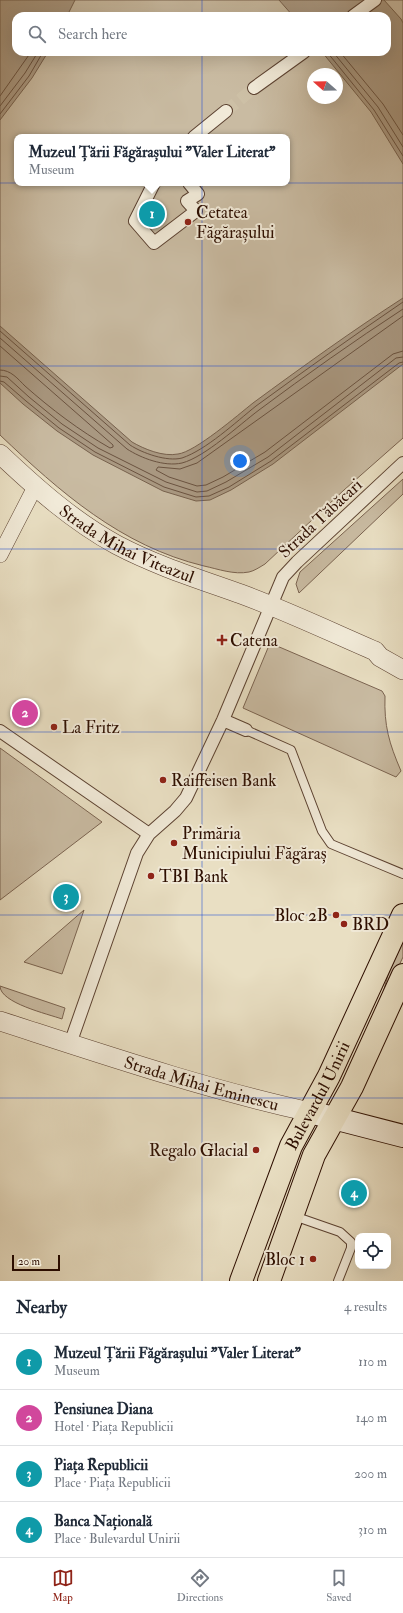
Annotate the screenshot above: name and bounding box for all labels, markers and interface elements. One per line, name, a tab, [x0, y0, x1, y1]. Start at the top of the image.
search box	[12, 12, 391, 56]
icon: search	[26, 23, 48, 45]
text: Search here	[58, 25, 127, 44]
north arrow	[307, 68, 343, 104]
popup	[14, 134, 290, 186]
text: Muzeul Țării Făgărașului "Valer Literat"	[29, 143, 275, 162]
text: Museum	[29, 162, 74, 178]
pin: 1	[139, 199, 165, 229]
place label: Cetatea Făgărașului	[196, 202, 275, 243]
marker: Cetatea Făgărașului	[183, 217, 193, 227]
your location	[230, 451, 250, 471]
street label: Strada Tăbăcari	[274, 474, 367, 562]
street label: Strada Mihai Viteazul	[55, 500, 198, 588]
place label: Catena	[230, 630, 279, 651]
marker: Catena	[217, 635, 227, 645]
pin: 2	[12, 698, 38, 728]
place label: La Fritz	[62, 717, 120, 738]
marker: La Fritz	[49, 722, 59, 732]
place label: Raiffeisen Bank	[171, 770, 276, 791]
marker: Raiffeisen Bank	[158, 775, 168, 785]
place label: Primăria Municipiului Făgăraș	[182, 823, 327, 865]
marker: Primăria Municipiului Făgăraș	[169, 838, 179, 848]
place label: TBI Bank	[159, 866, 228, 887]
marker: TBI Bank	[146, 871, 156, 881]
pin: 3	[53, 882, 79, 912]
place label: Bloc 2B	[274, 905, 328, 926]
marker: Bloc 2B	[331, 910, 341, 920]
place label: BRD	[352, 914, 389, 935]
marker: BRD	[339, 919, 349, 929]
street label: Bulevardul Unirii	[281, 1038, 355, 1154]
street label: Strada Mihai Eminescu	[122, 1052, 281, 1115]
place label: Regalo Glacial	[149, 1140, 249, 1161]
marker: Regalo Glacial	[251, 1145, 261, 1155]
pin: 4	[341, 1178, 367, 1208]
map controls	[355, 1233, 391, 1269]
button: locate	[355, 1233, 391, 1269]
place label: Bloc 1	[265, 1249, 305, 1270]
scale bar	[12, 1253, 60, 1272]
marker: Bloc 1	[308, 1254, 318, 1264]
text: 20 m	[18, 1255, 40, 1268]
text: Nearby	[16, 1297, 67, 1318]
text: 4 results	[344, 1299, 387, 1315]
text: Muzeul Țării Făgărașului "Valer Literat"	[54, 1344, 301, 1363]
text: 1	[27, 1354, 31, 1370]
text: 110 m	[358, 1354, 387, 1370]
text: Museum	[54, 1363, 100, 1379]
text: Pensiunea Diana	[54, 1400, 153, 1419]
text: 2	[26, 1410, 32, 1426]
text: 140 m	[356, 1410, 387, 1426]
text: Hotel · Piața Republicii	[54, 1419, 173, 1435]
text: Piața Republicii	[54, 1456, 148, 1475]
text: 3	[27, 1466, 32, 1482]
text: 200 m	[354, 1466, 387, 1482]
text: Place · Piața Republicii	[54, 1475, 171, 1491]
text: Banca Națională	[54, 1512, 152, 1531]
text: 4	[25, 1522, 33, 1538]
text: 310 m	[358, 1522, 387, 1538]
text: Place · Bulevardul Unirii	[54, 1531, 180, 1547]
tab: Map	[52, 1567, 74, 1604]
tab: Directions	[177, 1567, 223, 1604]
tab: Saved	[326, 1567, 351, 1604]

